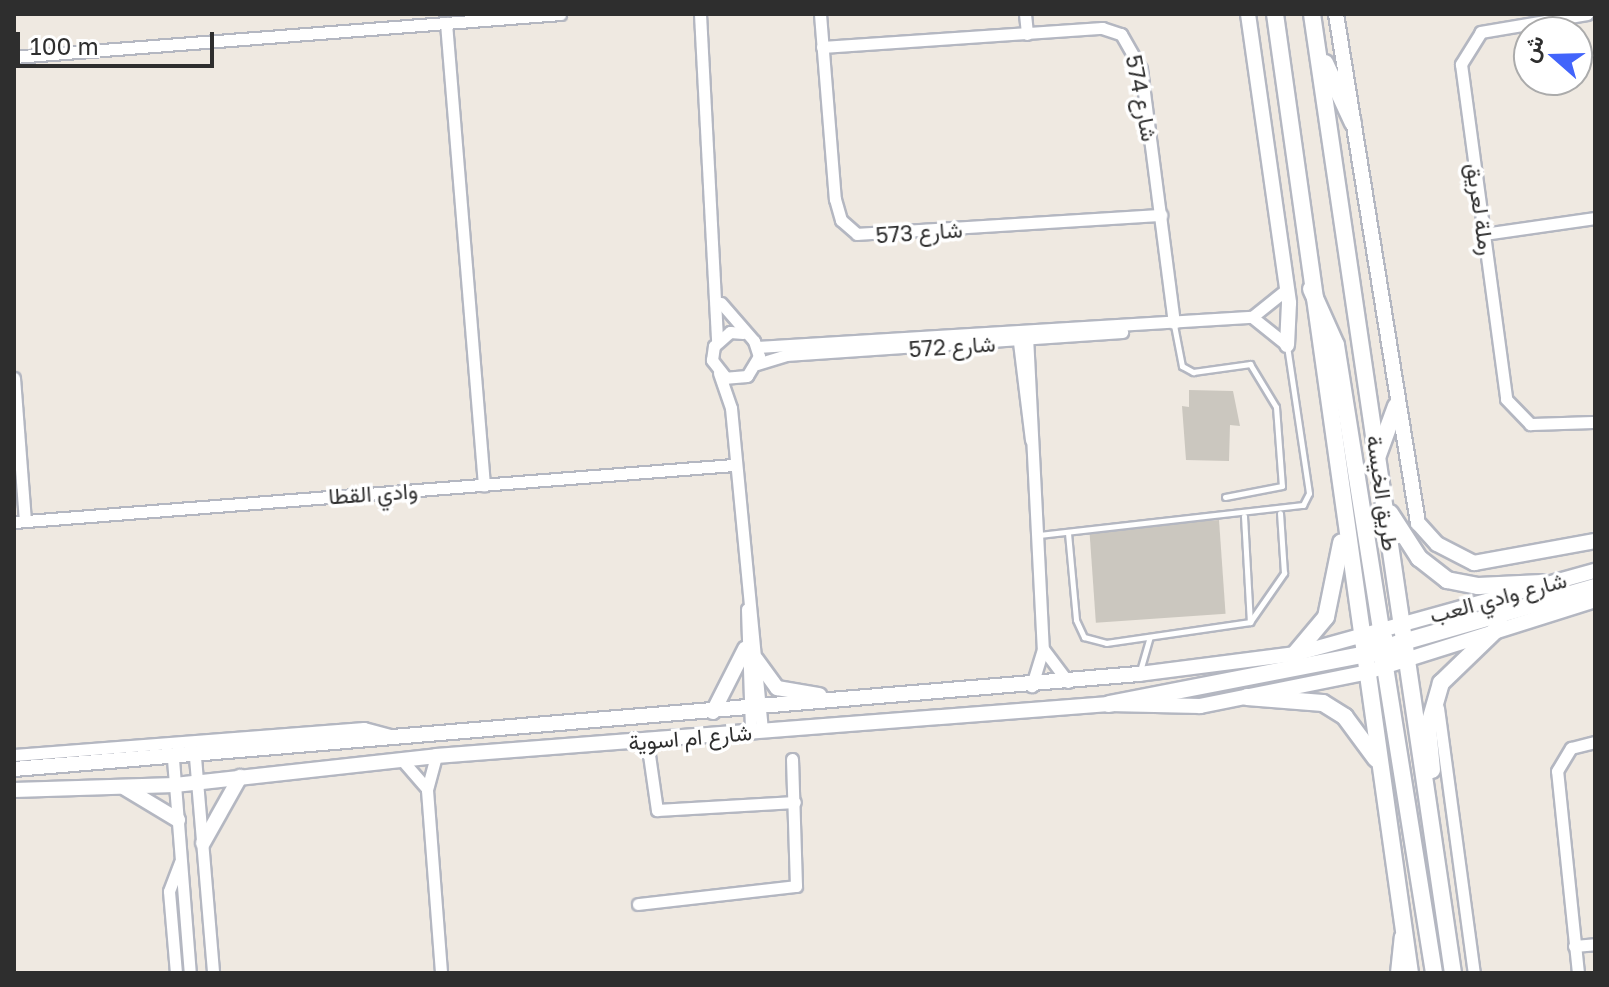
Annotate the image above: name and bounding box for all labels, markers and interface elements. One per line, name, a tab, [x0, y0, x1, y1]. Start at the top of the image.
scale bar	[20, 16, 218, 66]
north arrow	[1513, 16, 1593, 96]
text: 100 m	[30, 31, 99, 60]
text: ش	[1515, 31, 1549, 65]
street label: شارع 574	[1121, 52, 1163, 144]
street label: رملة لعريق	[1461, 161, 1501, 257]
street label: شارع 573	[875, 216, 963, 248]
street label: شارع 572	[908, 330, 996, 362]
street label: طريق الخيسة	[1362, 433, 1404, 553]
street label: وادي القطا	[327, 477, 419, 509]
street label: شارع وادي العب	[1427, 566, 1569, 628]
street label: شارع ام اسوية	[627, 718, 753, 756]

